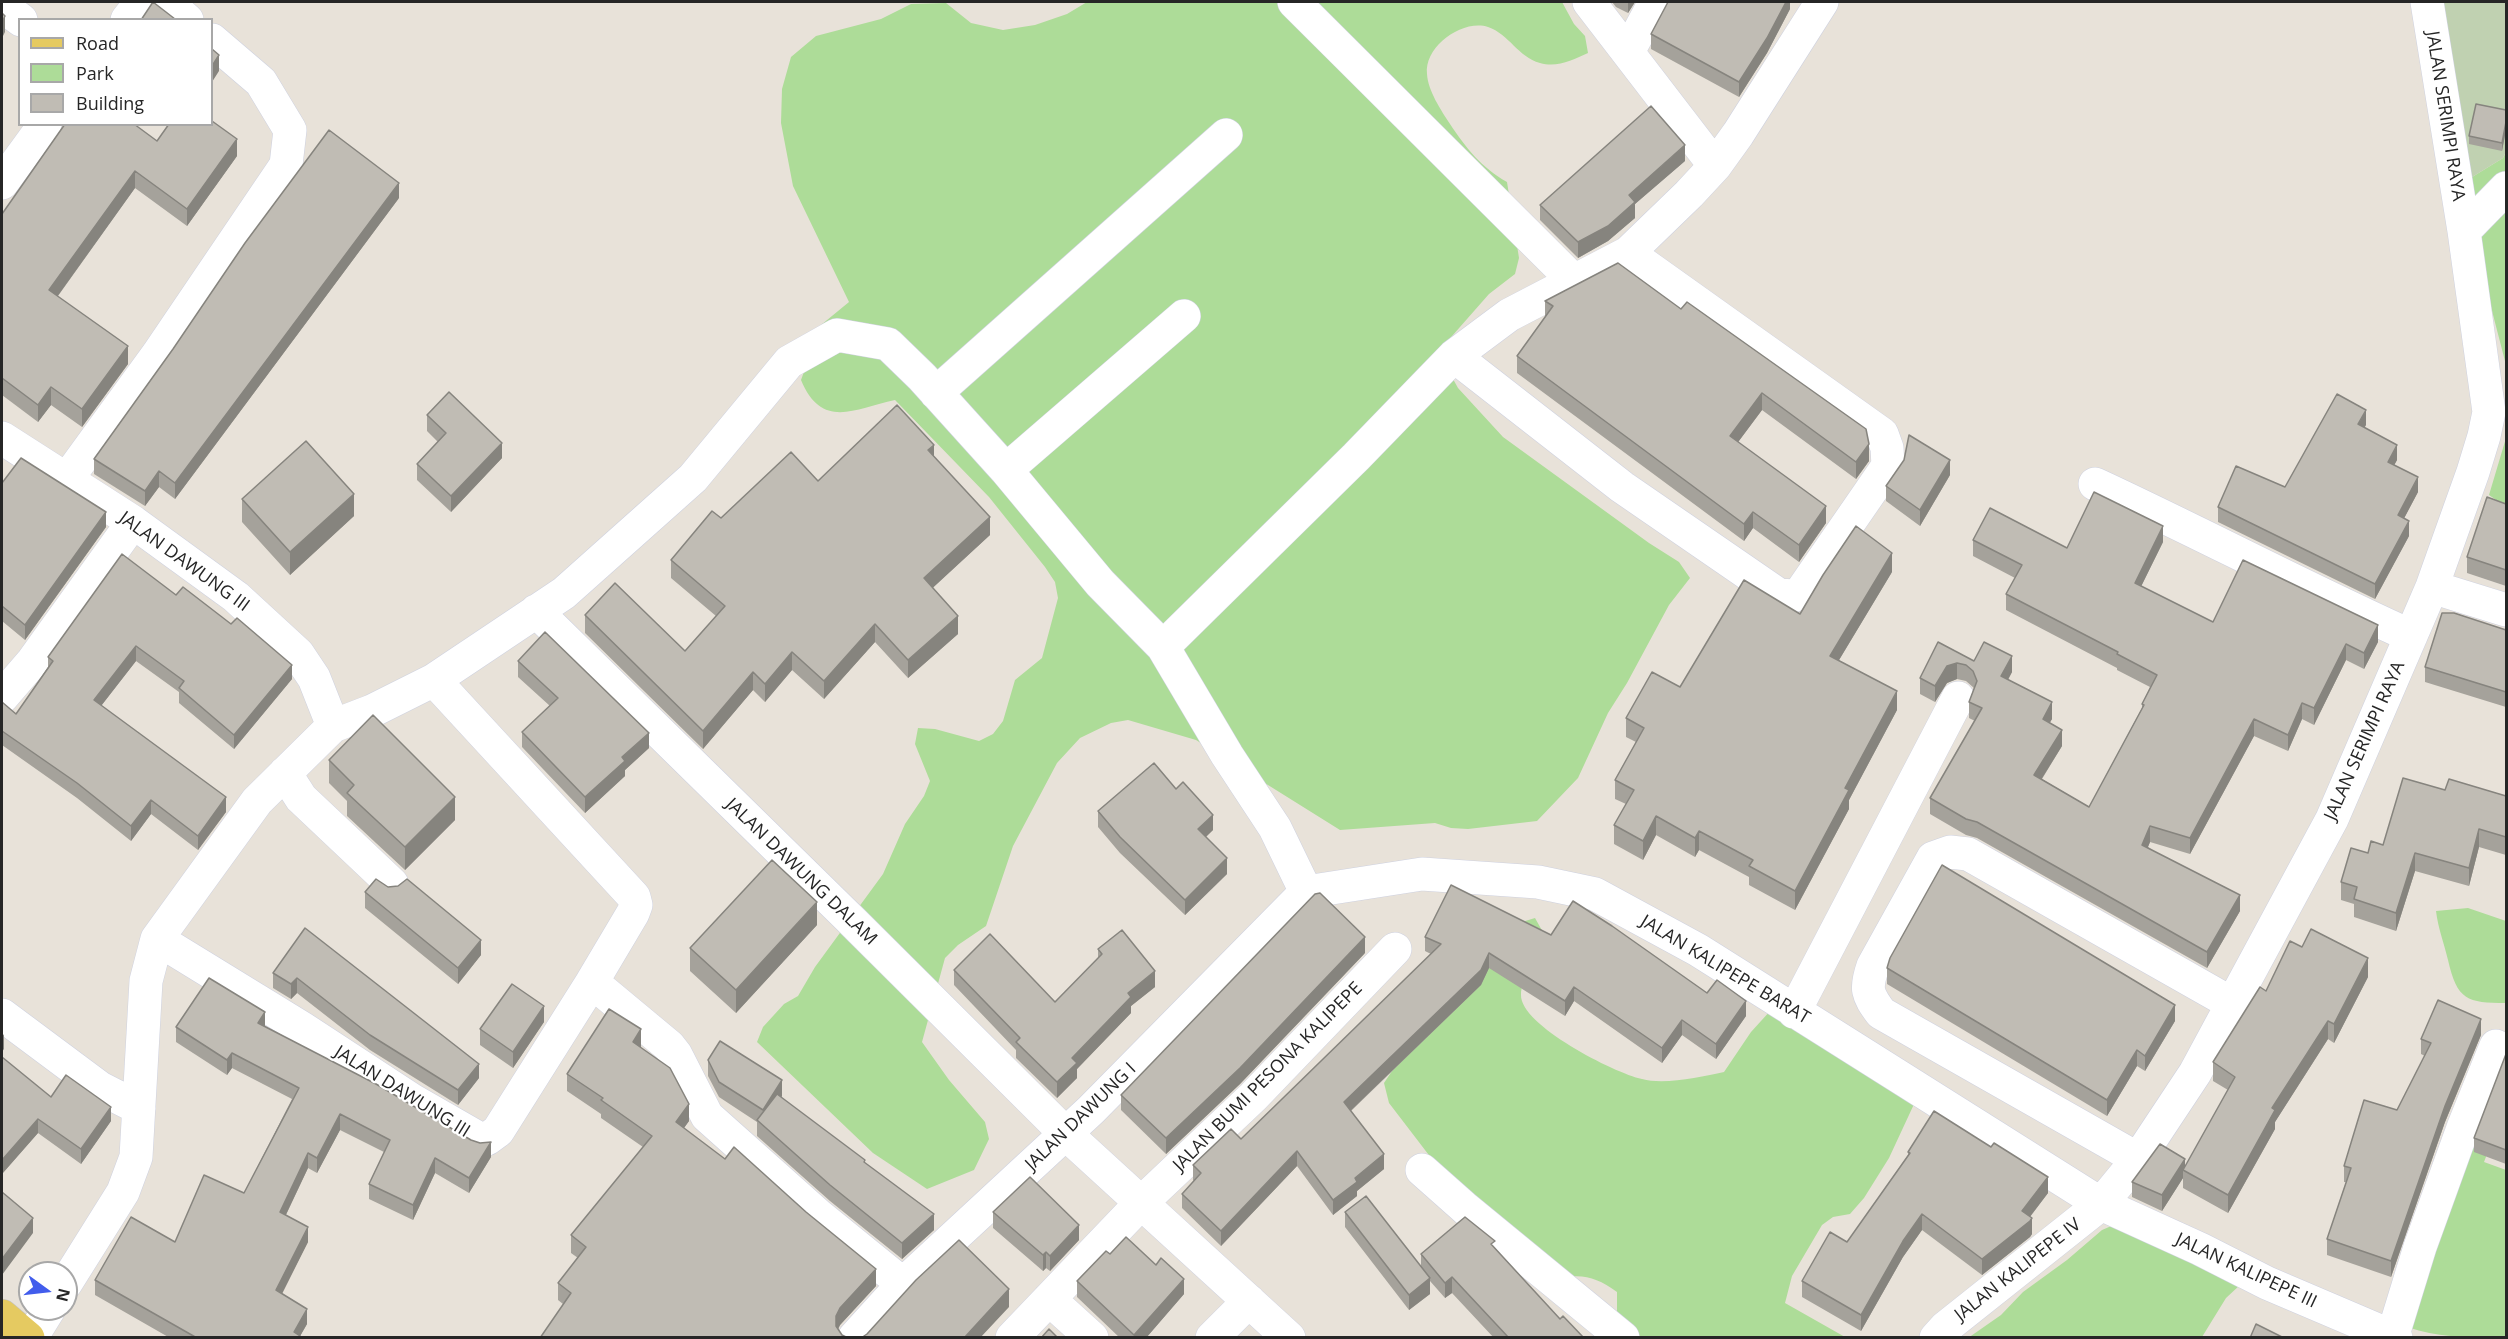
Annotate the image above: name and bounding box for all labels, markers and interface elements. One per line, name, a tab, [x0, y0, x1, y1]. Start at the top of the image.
legend	[18, 18, 213, 126]
street label: JALAN SERIMPI RAYA	[2421, 29, 2469, 203]
text: Road	[76, 31, 119, 55]
text: Park	[76, 61, 114, 85]
text: Building	[76, 91, 144, 115]
street label: JALAN DAWUNG III	[115, 507, 253, 617]
street label: JALAN SERIMPI RAYA	[2320, 658, 2410, 824]
street label: JALAN DAWUNG DALAM	[721, 794, 881, 950]
street label: JALAN KALIPEPE BARAT	[1636, 911, 1814, 1029]
street label: JALAN BUMI PESONA KALIPEPE	[1169, 978, 1367, 1176]
street label: JALAN DAWUNG III	[330, 1042, 474, 1142]
street label: JALAN DAWUNG I	[1021, 1059, 1141, 1175]
street label: JALAN KALIPEPE IV	[1951, 1214, 2085, 1326]
street label: JALAN KALIPEPE III	[2172, 1229, 2320, 1313]
north arrow	[18, 1261, 78, 1321]
text: N	[51, 1286, 76, 1304]

